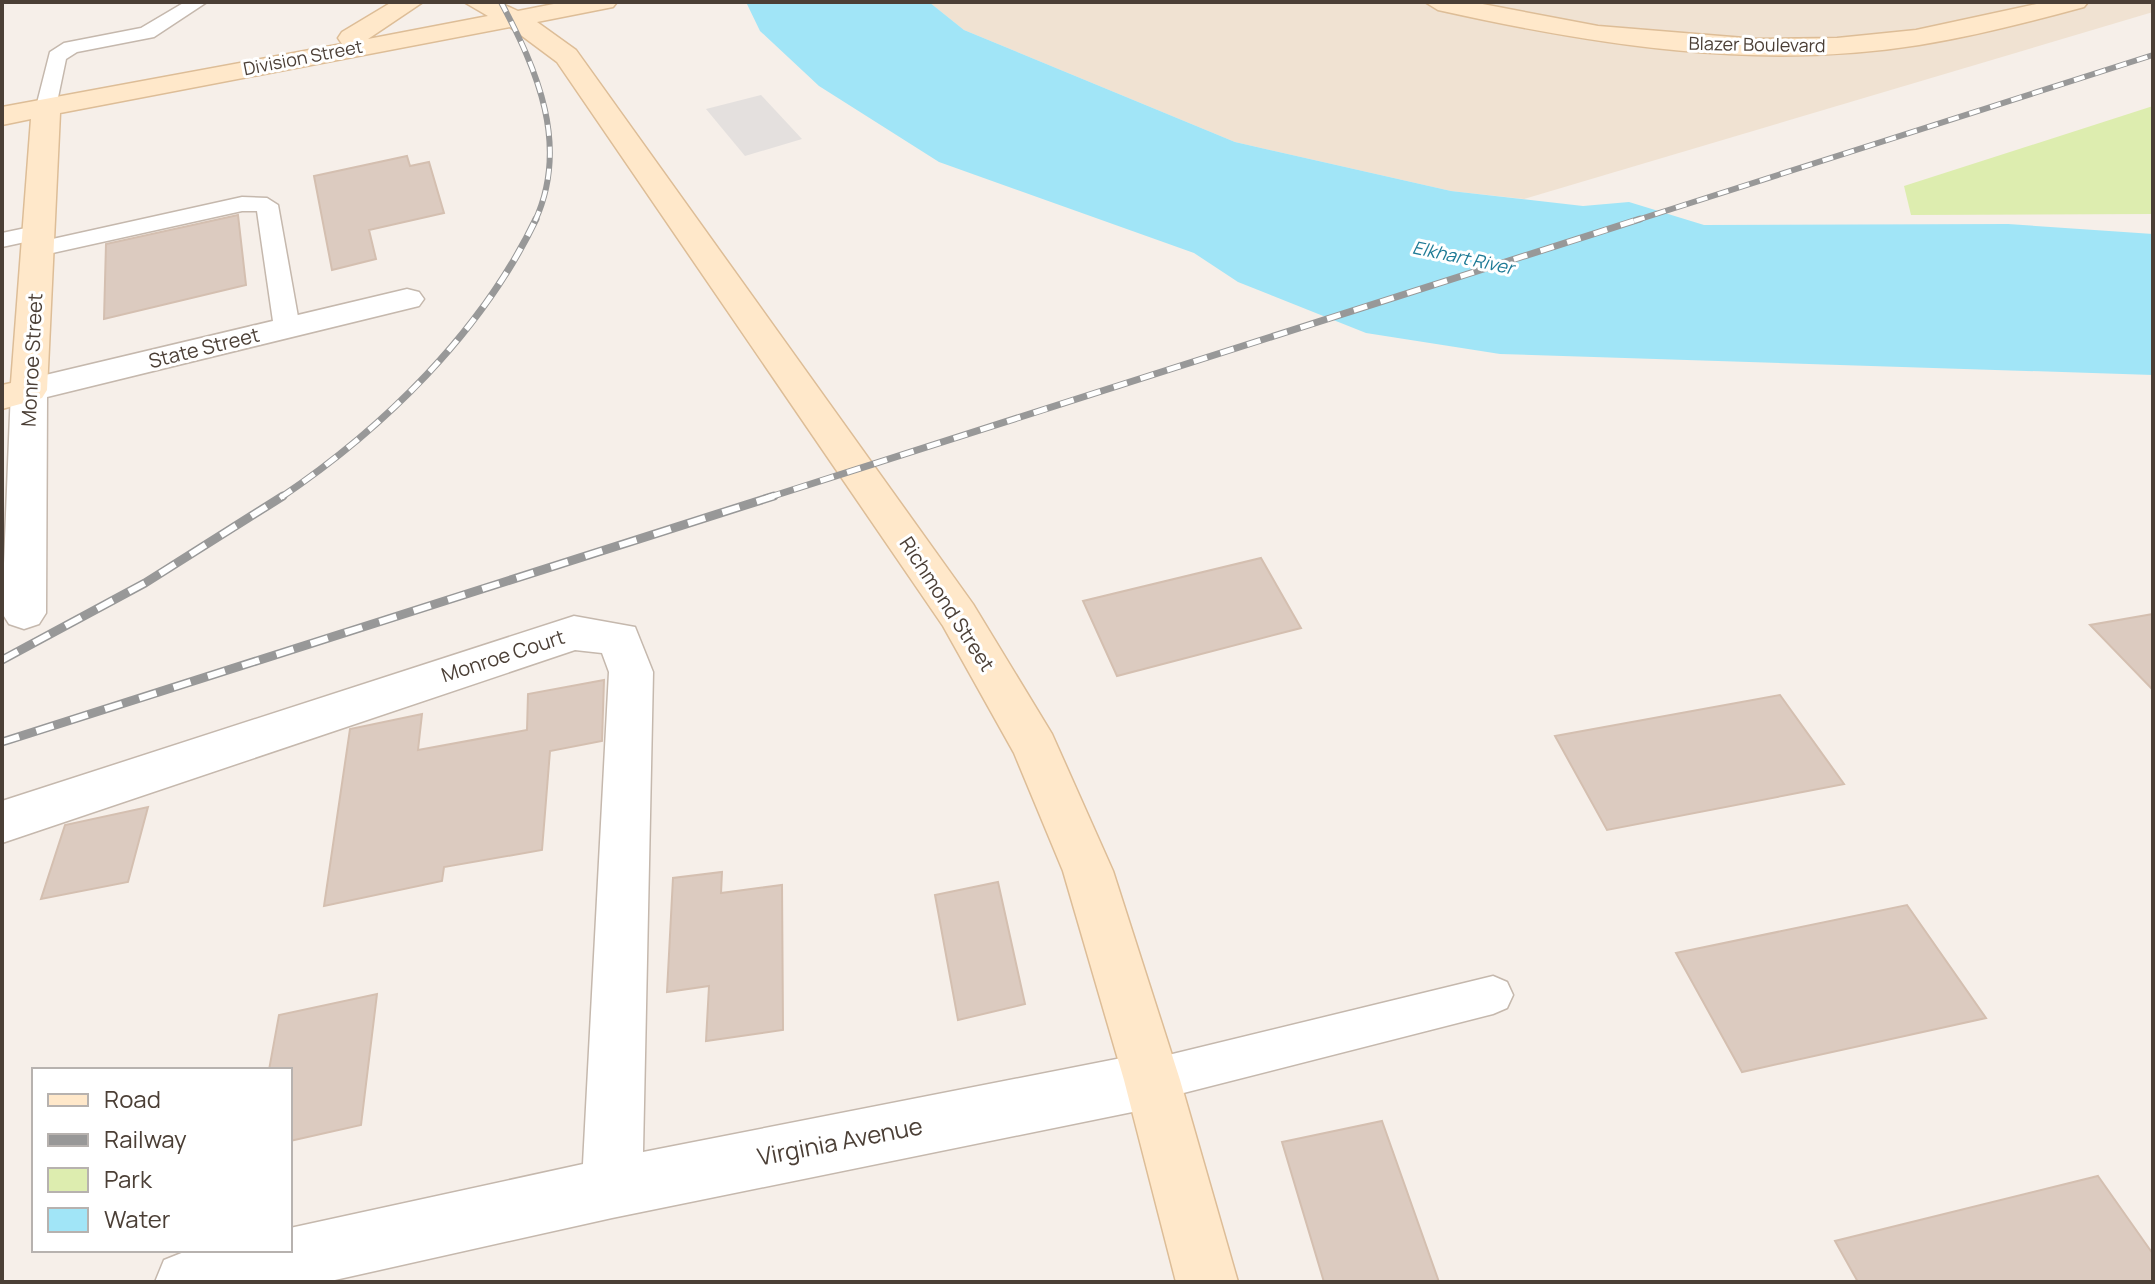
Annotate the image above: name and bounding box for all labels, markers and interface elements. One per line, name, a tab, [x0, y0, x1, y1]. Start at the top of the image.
street label: Blazer Boulevard	[1688, 31, 1826, 57]
street label: Division Street	[241, 34, 365, 80]
water label: Elkhart River	[1410, 235, 1518, 280]
street label: Monroe Street	[15, 292, 48, 427]
street label: State Street	[146, 321, 262, 374]
street label: Richmond Street	[894, 531, 1001, 676]
street label: Monroe Court	[438, 623, 568, 688]
legend	[32, 1068, 292, 1252]
text: Road	[104, 1082, 161, 1115]
street label: Virginia Avenue	[754, 1108, 925, 1173]
text: Railway	[104, 1122, 187, 1155]
text: Park	[104, 1162, 153, 1195]
text: Water	[104, 1202, 171, 1235]

